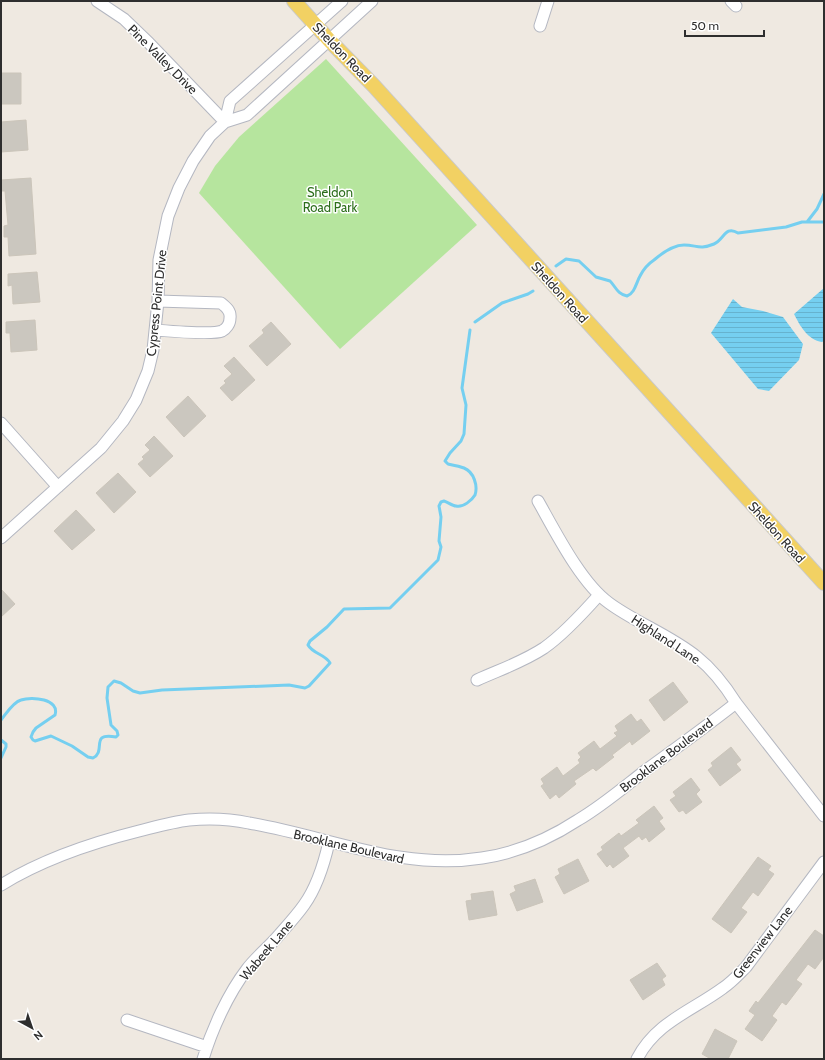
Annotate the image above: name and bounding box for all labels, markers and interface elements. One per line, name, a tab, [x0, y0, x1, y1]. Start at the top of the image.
scale bar	[685, 12, 764, 38]
text: 50 m	[691, 18, 719, 33]
street label: Sheldon Road	[310, 19, 374, 85]
street label: Pine Valley Drive	[125, 21, 201, 97]
park label: Sheldon Road Park	[303, 184, 357, 215]
street label: Cypress Point Drive	[142, 249, 170, 357]
street label: Sheldon Road	[528, 258, 592, 326]
street label: Sheldon Road	[745, 498, 809, 566]
street label: Highland Lane	[629, 611, 704, 667]
street label: Brooklane Boulevard	[616, 715, 716, 795]
street label: Brooklane Boulevard	[292, 826, 406, 866]
street label: Greenview Lane	[729, 902, 796, 982]
street label: Wabeek Lane	[236, 916, 296, 983]
north arrow	[12, 1008, 52, 1048]
text: N	[31, 1028, 46, 1044]

